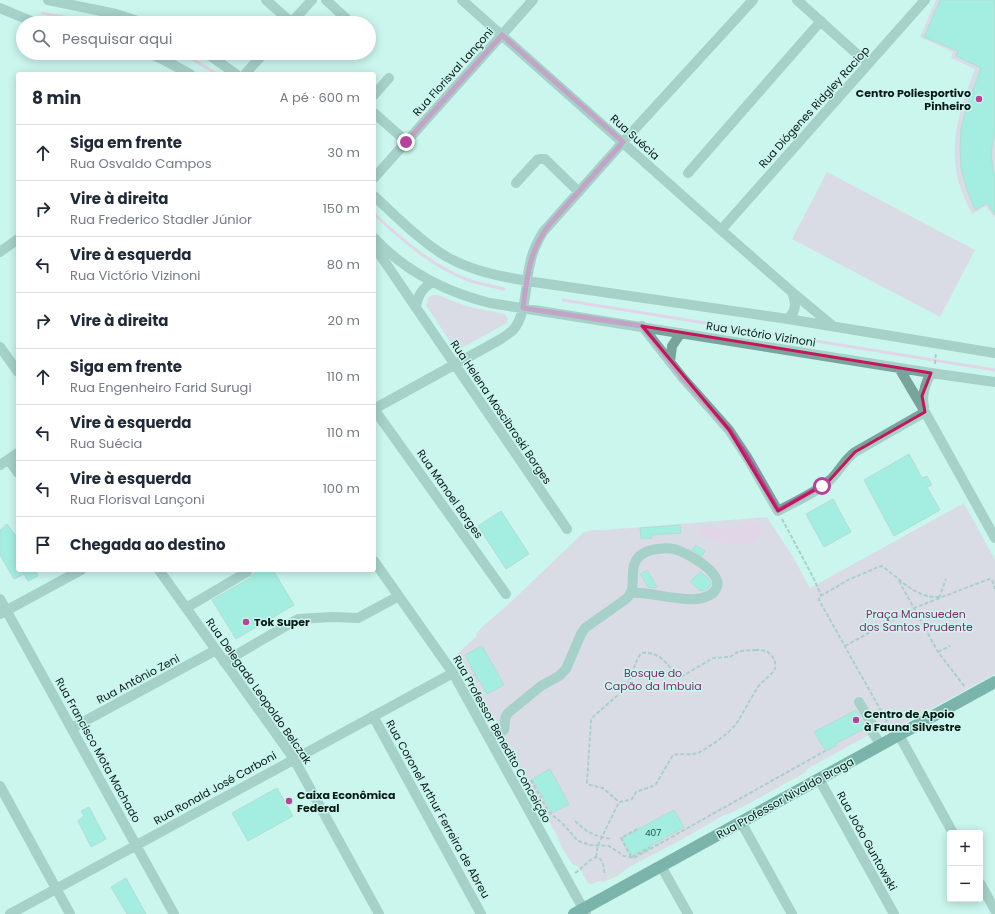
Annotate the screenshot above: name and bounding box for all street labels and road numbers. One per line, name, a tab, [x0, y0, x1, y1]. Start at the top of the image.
street label: Rua Florisval Lançoni	[409, 24, 497, 120]
street label: Rua Diógenes Ridgley Raciop	[755, 42, 873, 172]
street label: Rua Suécia	[607, 111, 663, 163]
street label: Rua Victório Vizinoni	[705, 317, 817, 351]
street label: Rua Helena Moscibroski Borges	[447, 337, 555, 487]
street label: Rua Manoel Borges	[413, 446, 487, 542]
street label: Rua Delegado Leopoldo Belczak	[202, 615, 316, 767]
street label: Rua Antônio Zeni	[94, 650, 183, 708]
street label: Rua Professor Benedito Conceição	[449, 652, 555, 826]
street label: Rua Francisco Mota Machado	[51, 675, 145, 825]
street label: Rua Coronel Arthur Ferreira de Abreu	[382, 717, 494, 901]
street label: Rua Ronald José Carboni	[151, 747, 279, 828]
street label: Rua Professor Nivaldo Braga	[713, 753, 857, 843]
street label: Rua João Guntowski	[833, 788, 901, 894]

